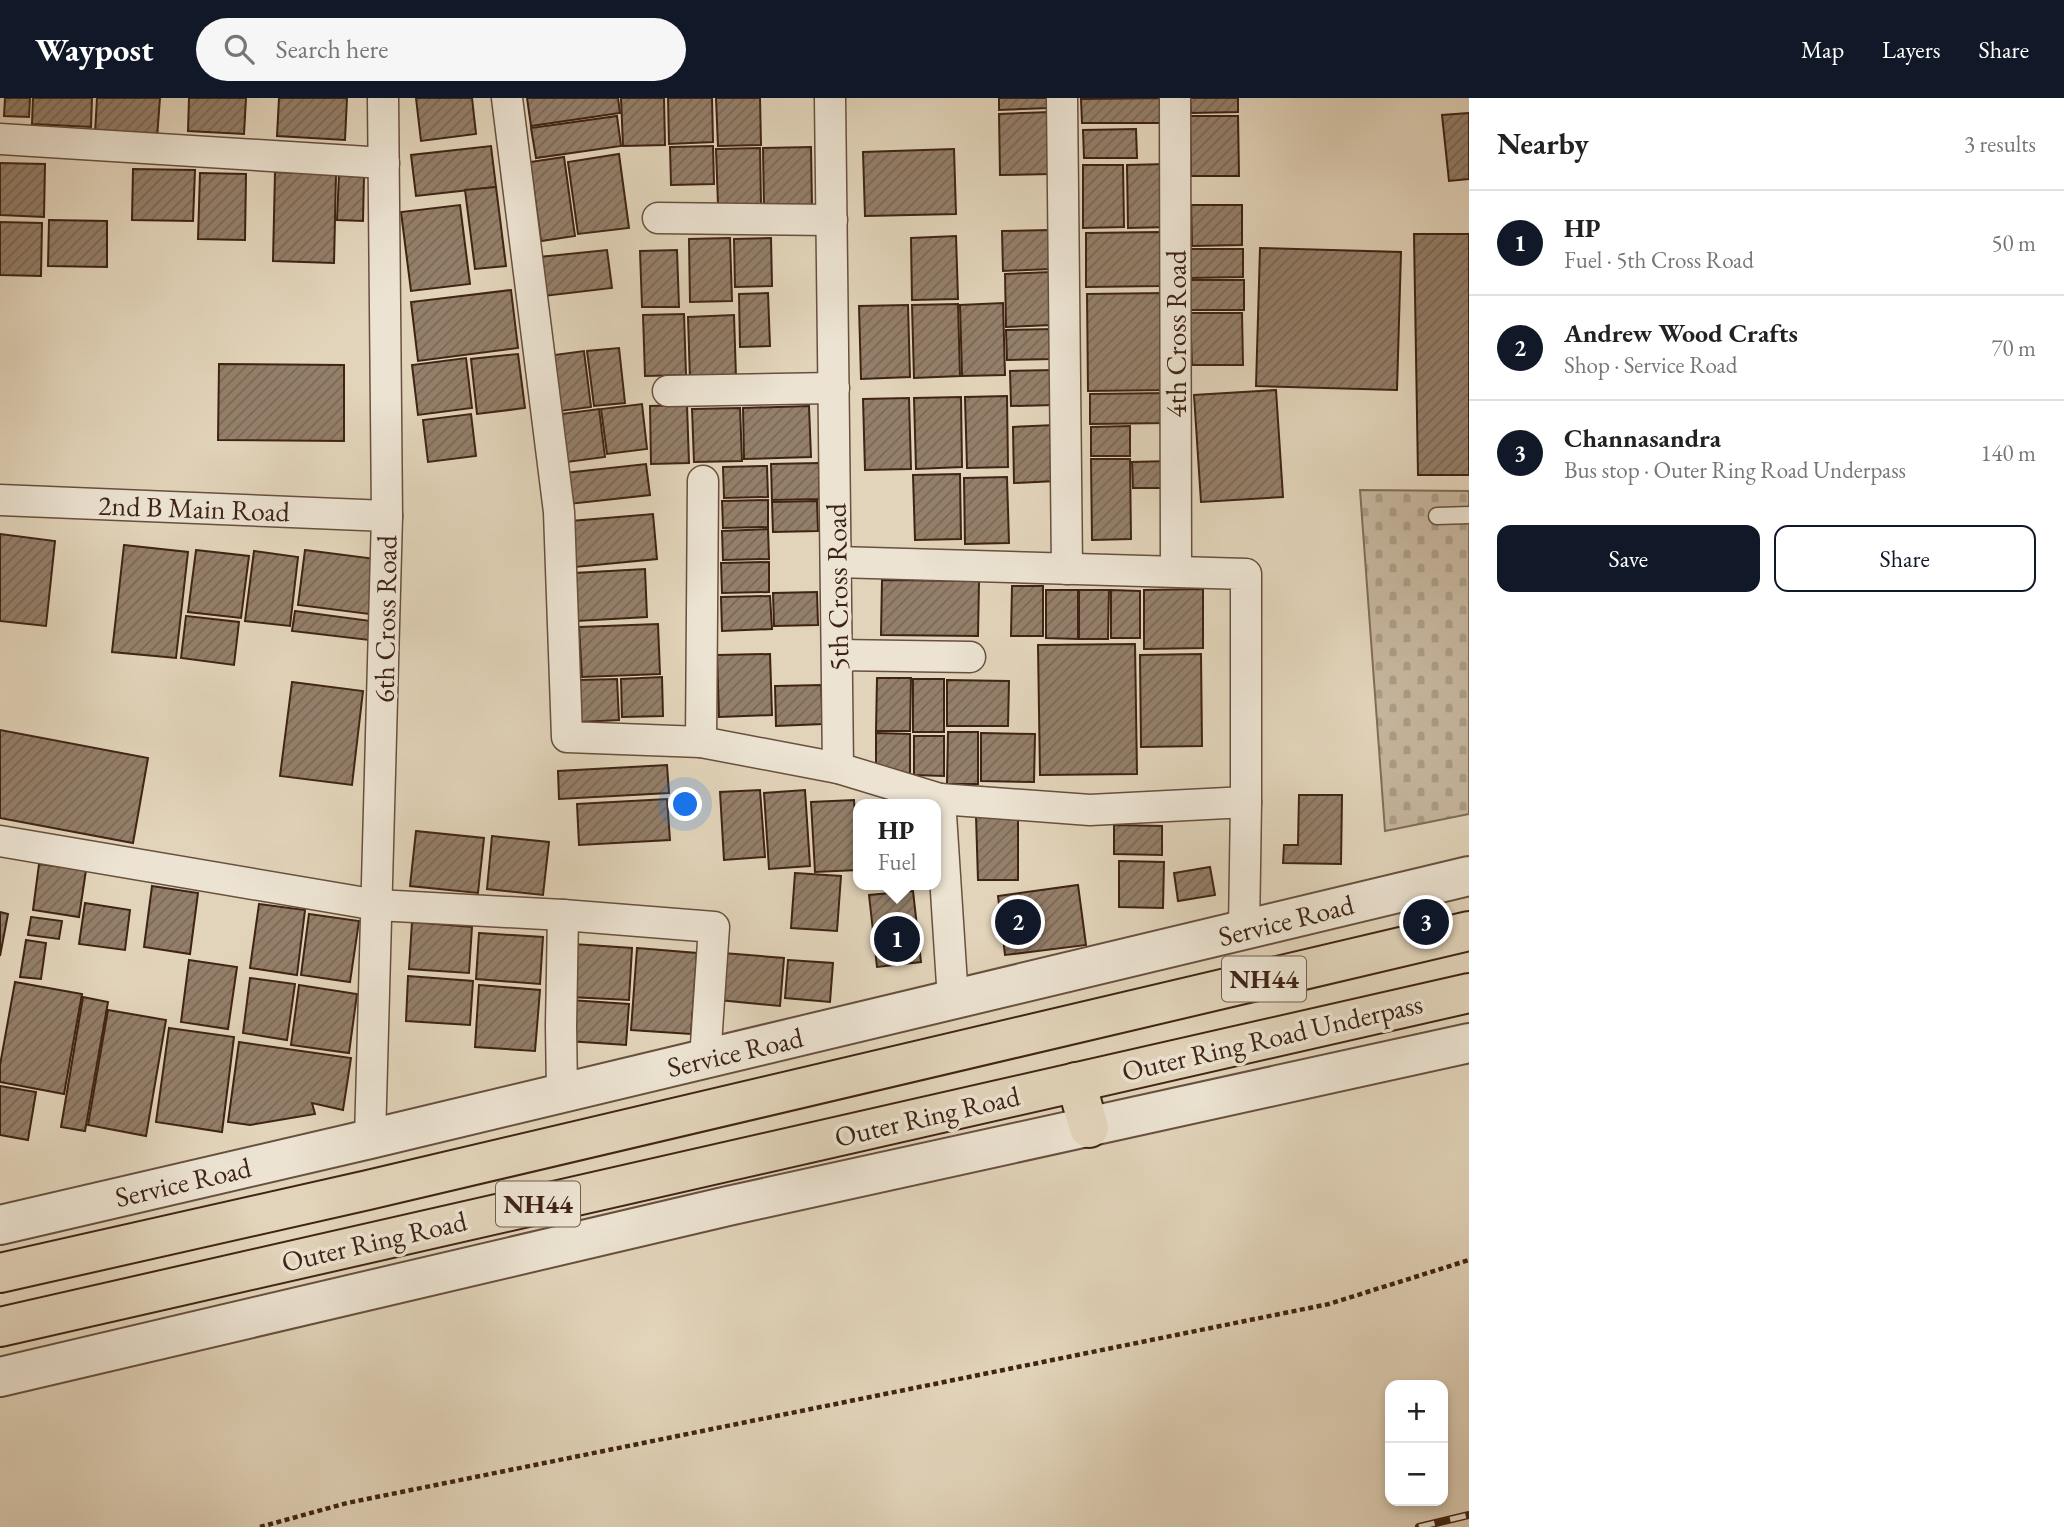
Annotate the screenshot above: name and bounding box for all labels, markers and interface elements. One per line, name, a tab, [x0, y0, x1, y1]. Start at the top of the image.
search box	[196, 18, 686, 81]
text: Waypost	[35, 28, 154, 71]
icon: search	[220, 30, 258, 68]
text: Search here	[276, 32, 388, 66]
text: Map	[1801, 34, 1844, 65]
text: Layers	[1882, 34, 1941, 65]
text: Share	[1979, 34, 2029, 65]
text: Nearby	[1497, 124, 1589, 163]
text: 3 results	[1964, 129, 2036, 159]
text: HP	[1564, 211, 1601, 245]
text: 1	[1514, 228, 1526, 258]
text: 50 m	[1991, 228, 2036, 258]
text: Fuel · 5th Cross Road	[1564, 245, 1754, 275]
street label: 4th Cross Road	[1158, 249, 1194, 418]
text: Andrew Wood Crafts	[1564, 316, 1798, 350]
text: 2	[1514, 333, 1526, 363]
text: 70 m	[1991, 333, 2036, 363]
text: Shop · Service Road	[1564, 350, 1737, 380]
text: Channasandra	[1564, 421, 1721, 455]
text: 3	[1514, 438, 1526, 468]
text: 140 m	[1980, 438, 2036, 468]
text: Bus stop · Outer Ring Road Underpass	[1564, 455, 1906, 485]
street label: 2nd B Main Road	[98, 487, 291, 529]
street label: 5th Cross Road	[818, 502, 856, 671]
button: Save	[1497, 525, 1760, 592]
button: Share	[1774, 525, 2036, 592]
street label: 6th Cross Road	[366, 534, 404, 703]
your location	[668, 787, 702, 821]
popup	[853, 799, 941, 890]
text: HP	[878, 813, 914, 847]
text: Fuel	[878, 847, 916, 877]
street label: Service Road	[1215, 886, 1358, 954]
pin: 2	[995, 896, 1041, 948]
pin: 3	[1403, 896, 1449, 948]
pin: 1	[874, 913, 920, 965]
road number: NH44	[1222, 957, 1306, 1002]
street label: Outer Ring Road Underpass	[1118, 985, 1426, 1089]
street label: Service Road	[664, 1019, 807, 1085]
street label: Outer Ring Road	[831, 1077, 1024, 1155]
street label: Service Road	[112, 1149, 255, 1215]
road number: NH44	[496, 1182, 580, 1226]
street label: Outer Ring Road	[278, 1202, 471, 1280]
map controls	[1385, 1380, 1448, 1506]
button: +	[1385, 1380, 1448, 1443]
button: −	[1385, 1443, 1448, 1506]

